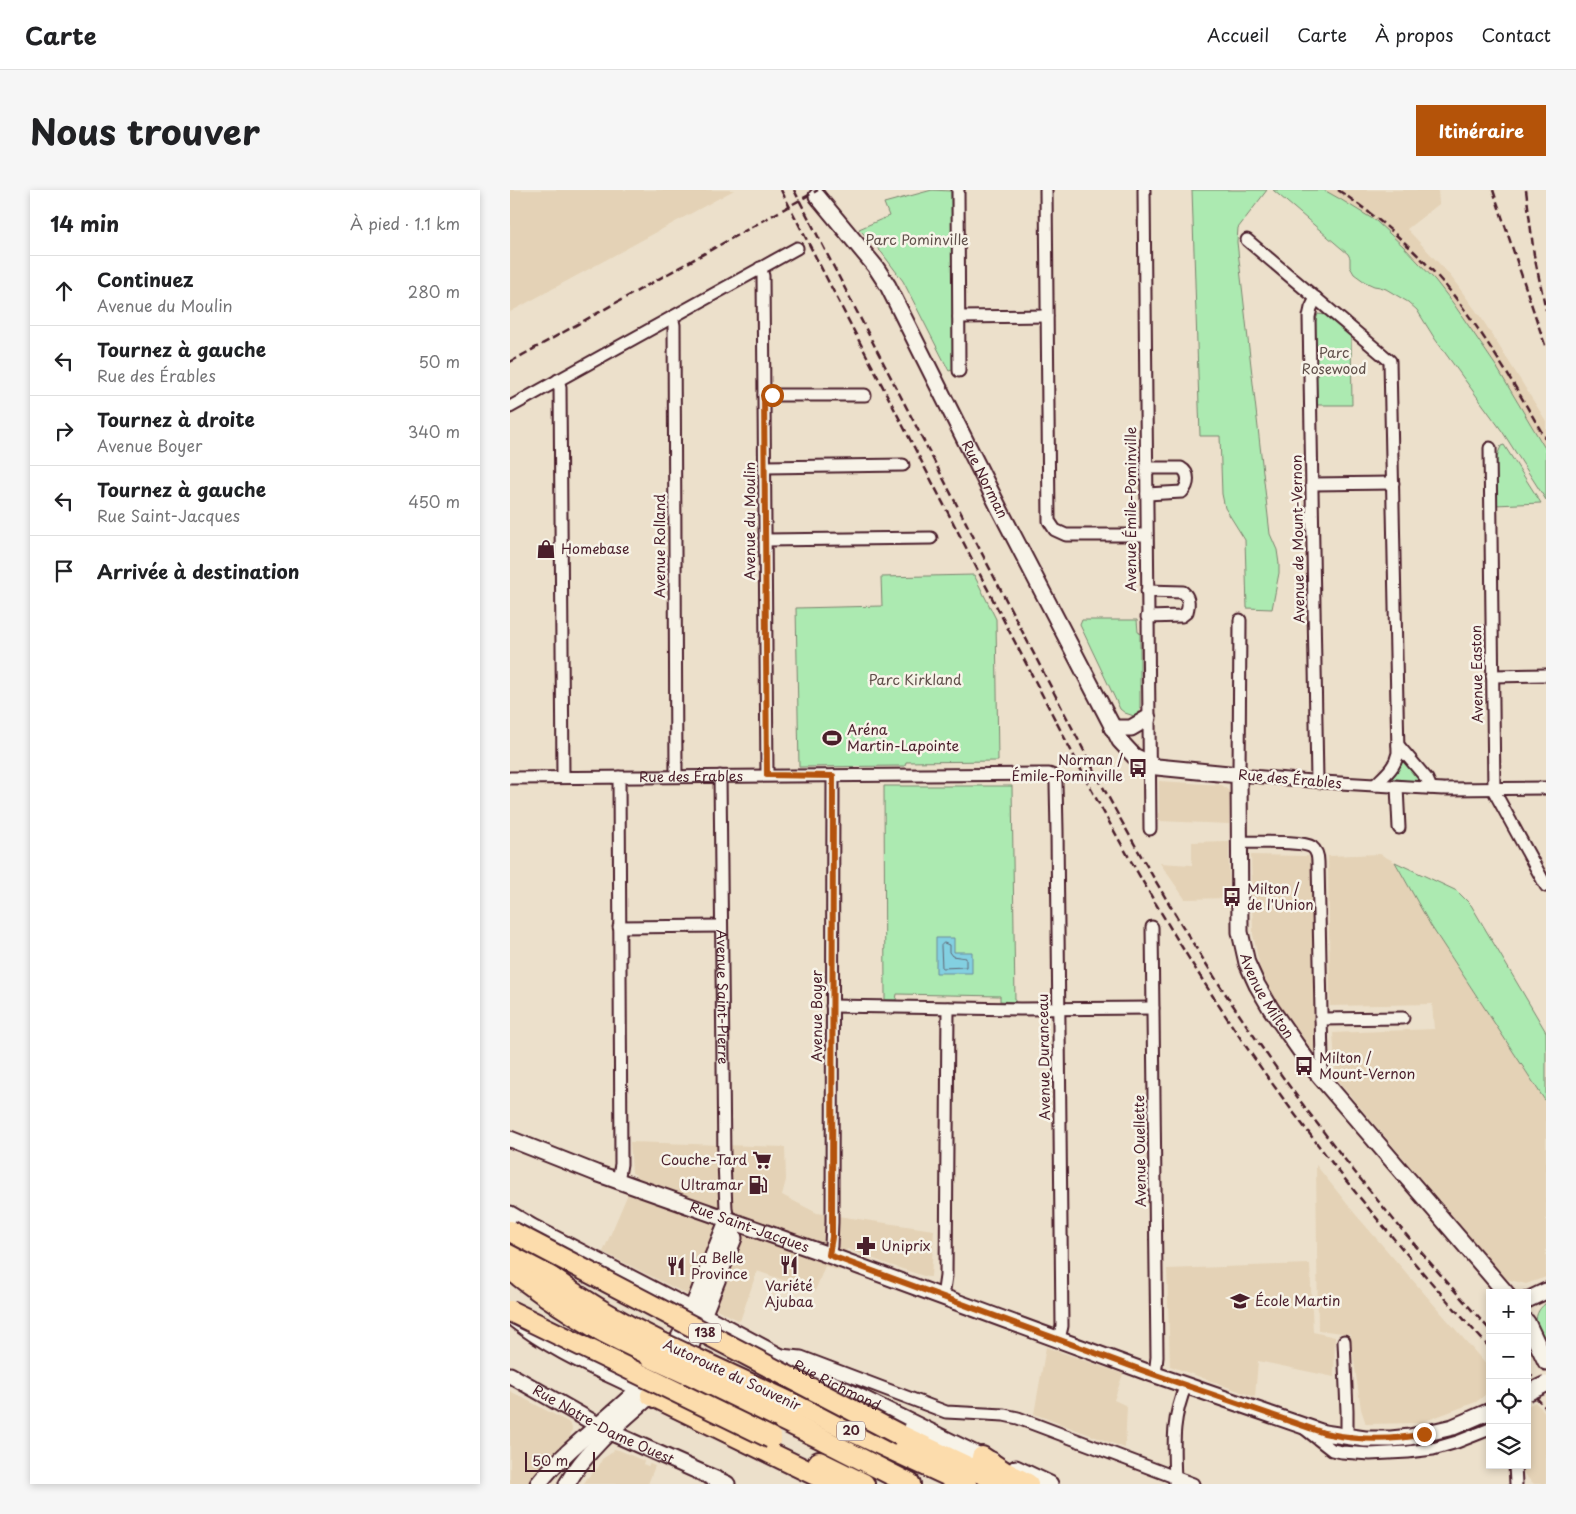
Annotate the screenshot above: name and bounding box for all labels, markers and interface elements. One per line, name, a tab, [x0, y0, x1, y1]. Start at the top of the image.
text: Carte	[25, 17, 97, 53]
text: Accueil	[1207, 21, 1269, 48]
text: Carte	[1297, 21, 1347, 48]
text: À propos	[1375, 21, 1453, 48]
text: Contact	[1481, 21, 1551, 48]
text: Nous trouver	[30, 104, 260, 157]
button: Itinéraire	[1416, 105, 1546, 156]
text: 14 min	[50, 207, 119, 239]
text: À pied · 1.1 km	[350, 211, 460, 235]
park label: Parc Pominville	[865, 229, 969, 250]
text: Continuez	[97, 265, 194, 293]
icon: ahead	[50, 277, 78, 305]
text: 280 m	[408, 279, 460, 303]
text: Avenue du Moulin	[97, 293, 233, 317]
text: Tournez à gauche	[97, 335, 266, 363]
park label: Parc Rosewood	[1301, 342, 1367, 379]
icon: left	[50, 347, 78, 375]
text: 50 m	[419, 349, 460, 373]
text: Rue des Érables	[97, 363, 216, 387]
route start	[761, 384, 784, 407]
text: Tournez à droite	[97, 405, 255, 433]
icon: right	[50, 417, 78, 445]
text: 340 m	[408, 419, 460, 443]
street label: Avenue Émile-Pominville	[1120, 426, 1141, 591]
text: Avenue Boyer	[97, 433, 202, 457]
street label: Rue Norman	[957, 437, 1013, 522]
street label: Avenue de Mount-Vernon	[1286, 454, 1309, 624]
street label: Avenue du Moulin	[739, 462, 760, 580]
text: Tournez à gauche	[97, 475, 266, 503]
icon: left	[50, 487, 78, 515]
text: 450 m	[408, 489, 460, 513]
street label: Avenue Rolland	[649, 494, 670, 598]
text: Rue Saint-Jacques	[97, 503, 240, 527]
shop icon: Homebase	[535, 538, 557, 560]
place label: Homebase	[561, 538, 629, 559]
icon: arrive	[50, 557, 78, 585]
text: Arrivée à destination	[97, 557, 300, 585]
street label: Avenue Easton	[1465, 625, 1488, 723]
park label: Parc Kirkland	[868, 669, 962, 690]
place label: Aréna Martin-Lapointe	[847, 719, 960, 756]
sports icon: Aréna Martin-Lapointe	[821, 727, 843, 749]
place label: Norman / Émile-Pominville	[1011, 749, 1123, 786]
bus stop icon: Norman / Émile-Pominville	[1127, 757, 1149, 779]
street label: Rue des Érables	[1237, 764, 1343, 793]
street label: Rue des Érables	[639, 765, 743, 787]
place label: Milton / de l'Union	[1247, 878, 1314, 915]
bus stop icon: Milton / de l'Union	[1221, 886, 1243, 908]
street label: Avenue Saint-Pierre	[712, 929, 734, 1065]
street label: Avenue Milton	[1235, 951, 1300, 1043]
street label: Avenue Boyer	[806, 969, 827, 1062]
street label: Avenue Duranceau	[1032, 994, 1055, 1120]
place label: Milton / Mount-Vernon	[1319, 1047, 1415, 1084]
bus stop icon: Milton / Mount-Vernon	[1293, 1055, 1315, 1077]
street label: Avenue Ouellette	[1128, 1095, 1151, 1207]
place label: Couche-Tard	[661, 1149, 747, 1170]
supermarket icon: Couche-Tard	[751, 1149, 773, 1171]
place label: Ultramar	[680, 1174, 744, 1195]
fuel station icon: Ultramar	[747, 1174, 769, 1196]
street label: Rue Saint-Jacques	[687, 1196, 812, 1257]
pharmacy icon: Uniprix	[855, 1235, 877, 1257]
place label: Uniprix	[881, 1235, 930, 1256]
place label: La Belle Province	[691, 1247, 748, 1284]
restaurant icon: Variété Ajubaa	[778, 1254, 800, 1276]
restaurant icon: La Belle Province	[665, 1255, 687, 1277]
place label: Variété Ajubaa	[765, 1275, 814, 1312]
map controls	[1486, 1289, 1531, 1469]
button: +	[1486, 1289, 1531, 1334]
school or university icon: École Martin	[1229, 1290, 1251, 1312]
place label: École Martin	[1255, 1290, 1340, 1311]
road number: 138	[689, 1324, 721, 1342]
street label: Autoroute du Souvenir	[660, 1333, 805, 1416]
button: −	[1486, 1334, 1531, 1379]
street label: Rue Richmond	[790, 1354, 884, 1416]
street label: Rue Notre-Dame Ouest	[529, 1379, 678, 1469]
button: locate	[1486, 1379, 1531, 1424]
road number: 20	[837, 1422, 865, 1440]
route end	[1413, 1423, 1436, 1446]
button: layers	[1486, 1424, 1531, 1469]
scale bar	[525, 1449, 595, 1472]
text: 50 m	[532, 1450, 568, 1471]

